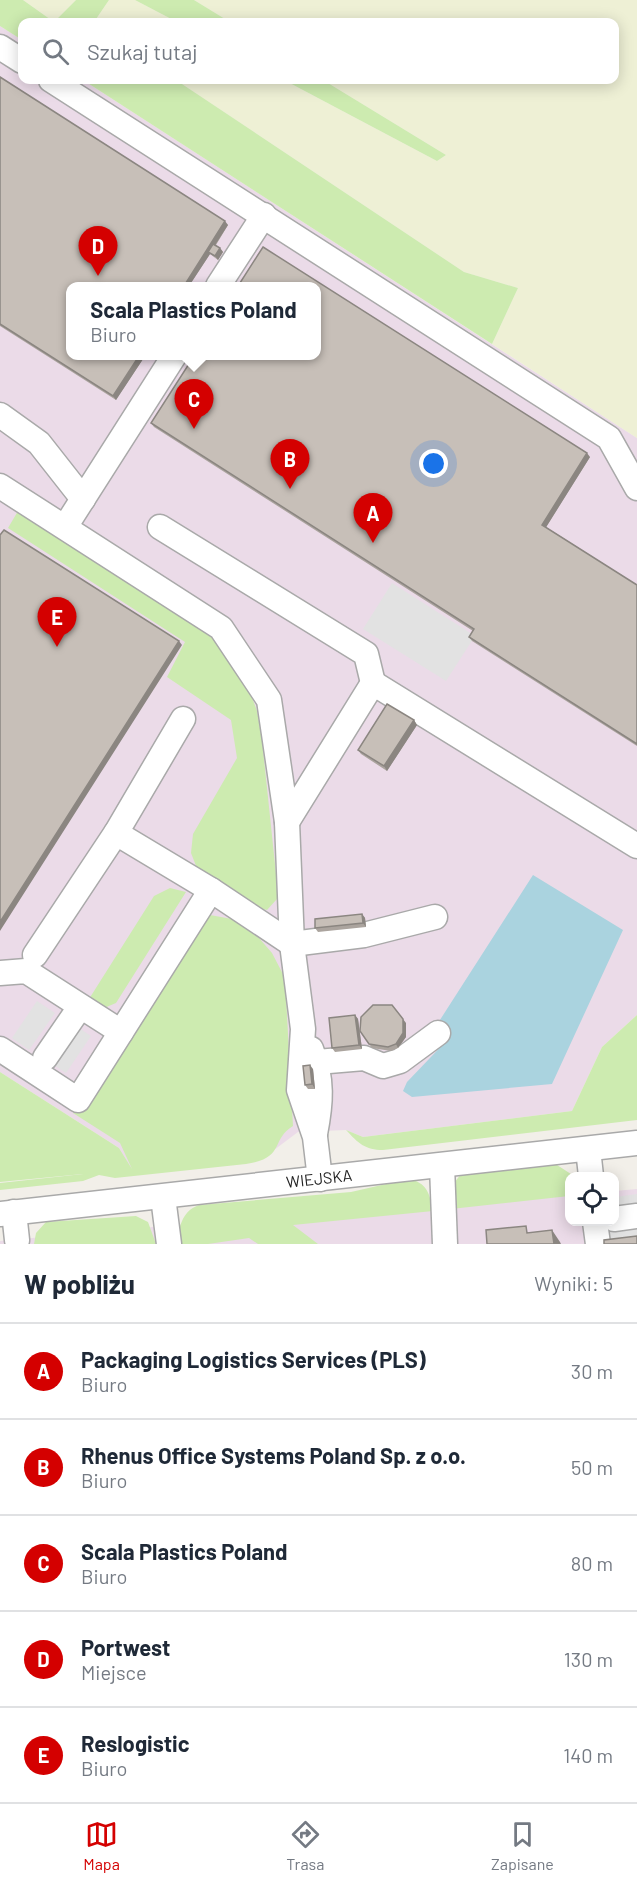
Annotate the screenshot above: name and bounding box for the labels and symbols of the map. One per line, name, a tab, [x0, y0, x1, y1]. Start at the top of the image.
pin: D	[78, 226, 118, 276]
pin: C	[174, 380, 214, 429]
pin: B	[270, 440, 310, 489]
your location	[419, 449, 448, 478]
pin: A	[354, 494, 392, 543]
pin: E	[38, 598, 76, 647]
street label: WIEJSKA	[285, 1165, 353, 1191]

